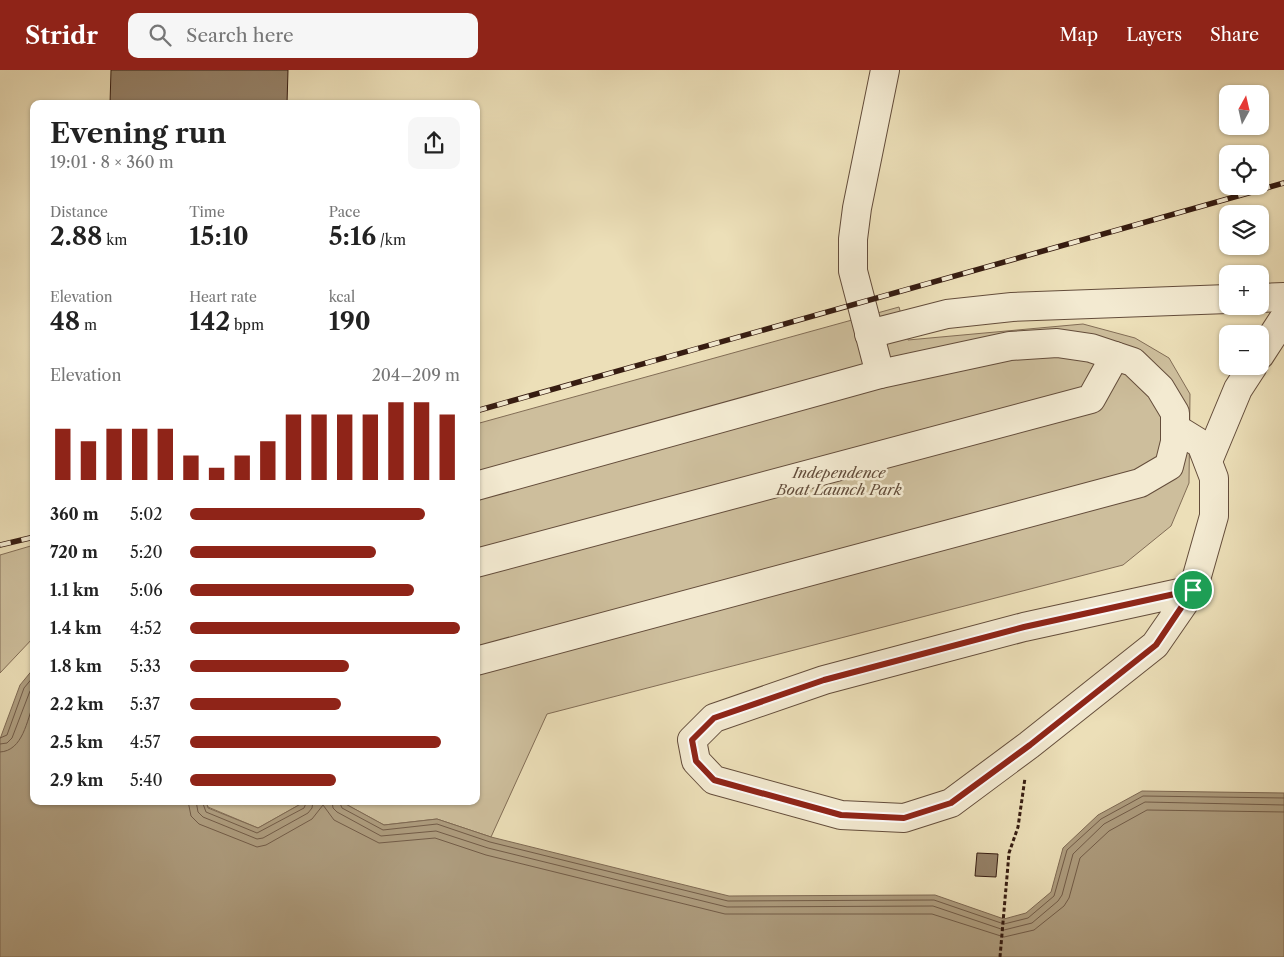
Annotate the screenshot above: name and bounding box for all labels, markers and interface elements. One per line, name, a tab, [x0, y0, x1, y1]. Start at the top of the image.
search box	[128, 13, 478, 58]
text: Stridr	[25, 21, 98, 50]
icon: search	[146, 21, 174, 49]
text: Search here	[186, 24, 294, 47]
text: Map	[1060, 24, 1098, 46]
text: Layers	[1126, 24, 1182, 46]
text: Share	[1210, 24, 1259, 46]
north arrow	[1219, 85, 1269, 135]
map controls	[1219, 85, 1269, 375]
text: Evening run	[50, 116, 226, 150]
button: share	[408, 117, 460, 169]
button: locate	[1219, 145, 1269, 195]
text: 19:01 · 8 × 360 m	[50, 152, 174, 172]
text: Distance	[50, 203, 108, 221]
text: Time	[189, 203, 225, 221]
text: Pace	[329, 203, 360, 221]
button: layers	[1219, 205, 1269, 255]
text: 2.88	[50, 221, 102, 252]
text: 15:10	[189, 221, 249, 252]
text: 5:16	[329, 221, 376, 252]
text: km	[102, 231, 127, 249]
text: /km	[376, 231, 406, 249]
button: +	[1219, 265, 1269, 315]
text: Elevation	[50, 288, 113, 306]
text: Heart rate	[189, 288, 257, 306]
text: kcal	[329, 288, 355, 306]
text: 48	[50, 306, 80, 337]
text: 142	[189, 306, 230, 337]
text: 190	[329, 306, 371, 337]
text: m	[80, 316, 97, 334]
text: bpm	[230, 316, 264, 334]
button: −	[1219, 325, 1269, 375]
text: Elevation	[50, 365, 121, 385]
text: 204–209 m	[372, 365, 460, 385]
park label: Independence Boat Launch Park	[775, 463, 902, 499]
text: 360 m	[50, 504, 99, 524]
text: 5:02	[130, 504, 163, 524]
text: 720 m	[50, 542, 98, 562]
text: 5:20	[130, 542, 163, 562]
pin	[1172, 569, 1214, 611]
icon: arrive	[1179, 576, 1207, 604]
text: 1.1 km	[50, 580, 99, 600]
text: 5:06	[130, 580, 163, 600]
text: 1.4 km	[50, 618, 102, 638]
text: 4:52	[130, 618, 162, 638]
text: 1.8 km	[50, 656, 102, 676]
text: 5:33	[130, 656, 161, 676]
text: 2.2 km	[50, 694, 104, 714]
text: 5:37	[130, 694, 160, 714]
text: 2.5 km	[50, 732, 103, 752]
text: 4:57	[130, 732, 160, 752]
text: 2.9 km	[50, 770, 104, 790]
text: 5:40	[130, 770, 163, 790]

